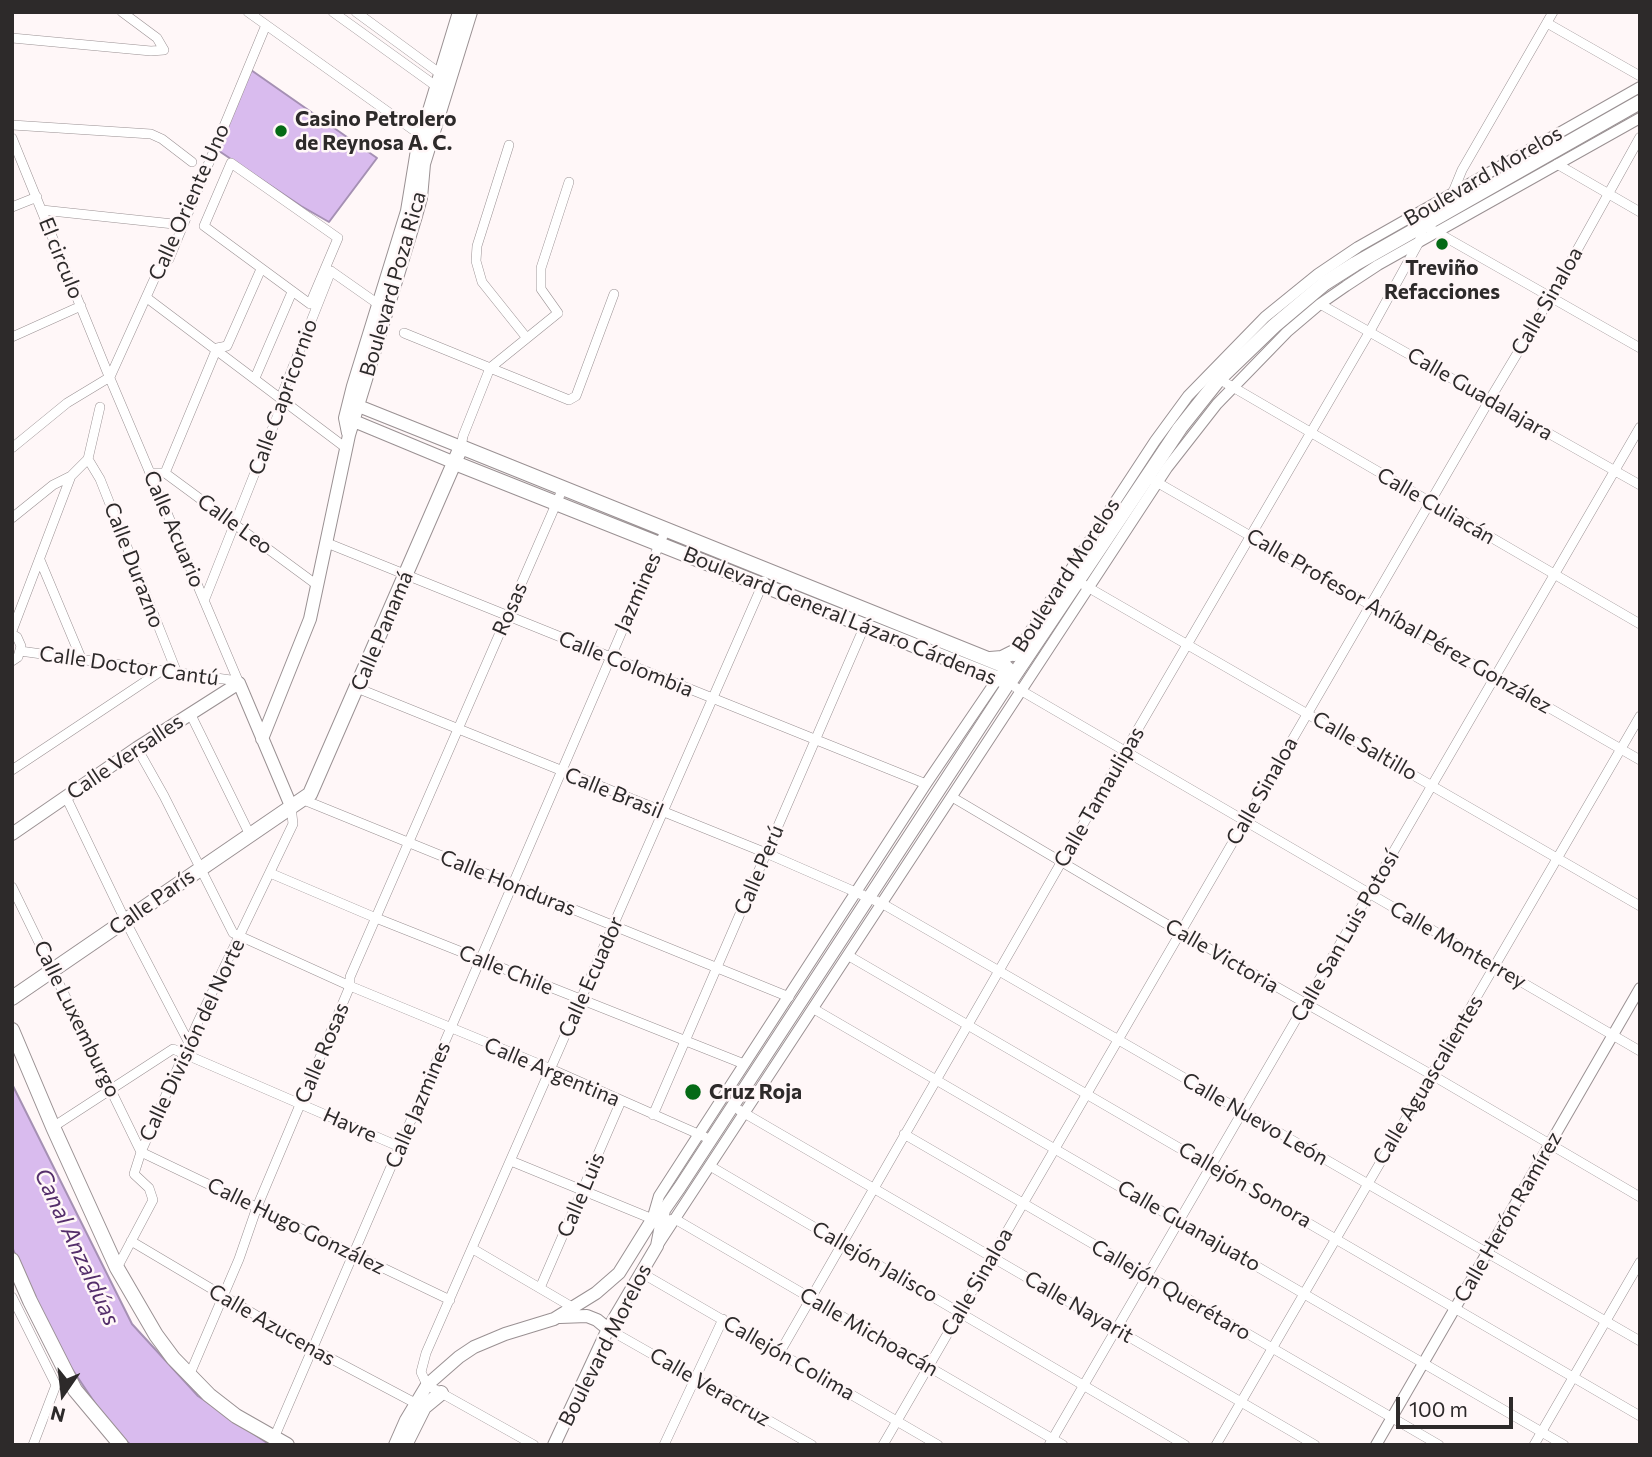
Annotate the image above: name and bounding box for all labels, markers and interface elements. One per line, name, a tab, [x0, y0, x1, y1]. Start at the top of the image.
place label: Casino Petrolero de Reynosa A. C.	[295, 106, 457, 156]
street label: Calle Oriente Uno	[143, 120, 235, 284]
street label: Boulevard Morelos	[1399, 120, 1567, 232]
marker: Casino Petrolero de Reynosa A. C.	[273, 123, 289, 139]
street label: Boulevard Poza Rica	[355, 189, 431, 379]
street label: El circulo	[33, 214, 89, 302]
marker: Treviño Refacciones	[1434, 236, 1450, 252]
street label: Calle Sinaloa	[1506, 242, 1588, 360]
place label: Treviño Refacciones	[1384, 255, 1500, 305]
street label: Calle Capricornio	[243, 316, 323, 478]
street label: Calle Guadalajara	[1403, 342, 1557, 446]
street label: Calle Culiacán	[1372, 462, 1500, 550]
street label: Calle Acuario	[138, 467, 210, 591]
street label: Calle Leo	[192, 488, 278, 560]
street label: Boulevard Morelos	[1007, 493, 1125, 657]
street label: Calle Durazno	[98, 499, 170, 631]
street label: Calle Profesor Aníbal Pérez González	[1242, 523, 1556, 719]
street label: Boulevard General Lázaro Cárdenas	[680, 541, 1000, 691]
street label: Jazmines	[609, 549, 667, 635]
street label: Calle Panamá	[345, 567, 419, 695]
street label: Rosas	[487, 578, 533, 640]
street label: Calle Colombia	[555, 626, 697, 702]
street label: Calle Doctor Cantú	[38, 641, 220, 691]
street label: Calle Saltillo	[1308, 706, 1422, 786]
street label: Calle Versalles	[62, 709, 188, 805]
street label: Calle Tamaulipas	[1048, 722, 1150, 872]
street label: Calle Sinaloa	[1221, 732, 1303, 850]
street label: Calle Brasil	[561, 762, 667, 824]
street label: Calle Perú	[729, 821, 789, 919]
street label: Calle Honduras	[437, 844, 579, 922]
street label: Calle San Luis Potosí	[1286, 846, 1404, 1026]
street label: Calle París	[104, 863, 200, 941]
street label: Calle Monterrey	[1385, 896, 1531, 994]
street label: Calle Ecuador	[553, 913, 629, 1041]
street label: Calle Victoria	[1161, 913, 1283, 999]
street label: Calle División del Norte	[134, 935, 250, 1145]
street label: Calle Luxemburgo	[28, 937, 126, 1101]
street label: Calle Chile	[455, 940, 557, 1000]
street label: Calle Aguascalientes	[1367, 991, 1489, 1169]
street label: Calle Rosas	[290, 999, 354, 1107]
street label: Calle Argentina	[480, 1032, 624, 1112]
street label: Calle Jazmines	[380, 1038, 456, 1172]
street label: Calle Nuevo León	[1178, 1067, 1332, 1171]
place label: Cruz Roja	[709, 1079, 802, 1105]
marker: Cruz Roja	[683, 1082, 703, 1102]
street label: Havre	[319, 1102, 381, 1148]
street label: Calle Herón Ramírez	[1449, 1127, 1567, 1307]
street label: Callejón Sonora	[1174, 1137, 1316, 1233]
street label: Calle Luis	[552, 1149, 610, 1241]
water label: Canal Anzaldúas	[29, 1164, 125, 1330]
street label: Calle Hugo González	[203, 1172, 389, 1280]
street label: Calle Guanajuato	[1113, 1175, 1265, 1277]
street label: Callejón Jalisco	[807, 1216, 943, 1308]
street label: Calle Sinaloa	[936, 1223, 1018, 1341]
street label: Callejón Querétaro	[1087, 1234, 1255, 1346]
street label: Boulevard Morelos	[553, 1260, 657, 1430]
street label: Calle Nayarit	[1020, 1266, 1138, 1348]
street label: Calle Azucenas	[204, 1279, 340, 1371]
street label: Calle Michoacán	[795, 1282, 943, 1382]
street label: Callejón Colima	[719, 1310, 859, 1406]
street label: Calle Veracruz	[645, 1342, 775, 1432]
north arrow	[28, 1359, 98, 1429]
scale bar	[1400, 1384, 1517, 1428]
text: 100 m	[1409, 1396, 1468, 1421]
text: N	[48, 1402, 68, 1428]

